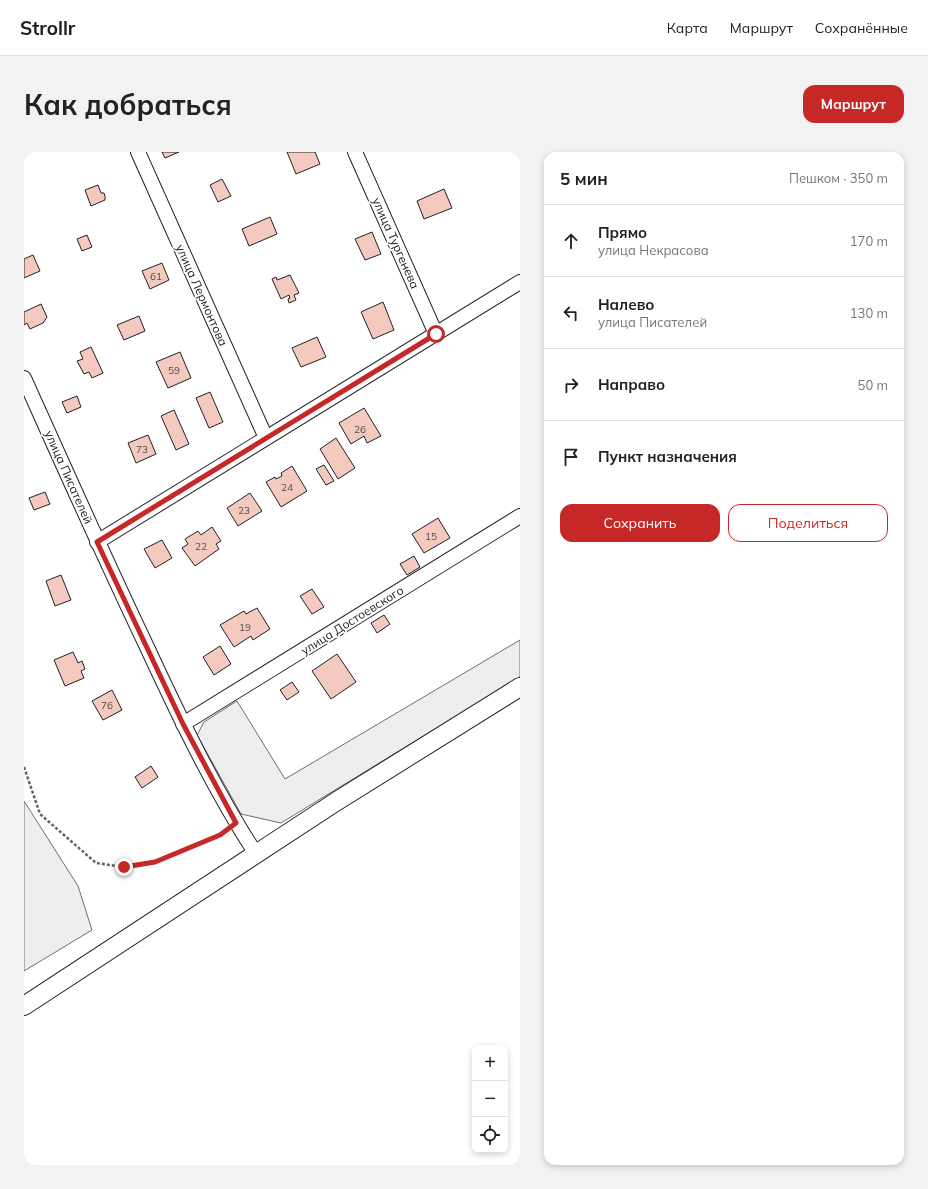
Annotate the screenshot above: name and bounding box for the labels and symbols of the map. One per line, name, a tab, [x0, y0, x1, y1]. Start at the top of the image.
street label: улица Тургенева	[369, 195, 423, 291]
street label: улица Лермонтова	[173, 242, 231, 348]
house number: 61	[150, 270, 162, 283]
route start	[427, 325, 445, 343]
house number: 59	[168, 364, 180, 377]
house number: 26	[354, 423, 366, 436]
street label: улица Писателей	[42, 428, 96, 526]
house number: 73	[136, 443, 148, 456]
house number: 24	[281, 481, 293, 494]
house number: 23	[238, 504, 250, 517]
house number: 15	[425, 530, 437, 543]
house number: 22	[195, 540, 207, 553]
street label: улица Достоевского	[298, 582, 406, 658]
house number: 19	[239, 621, 251, 634]
house number: 76	[101, 699, 113, 712]
route end	[115, 858, 133, 876]

